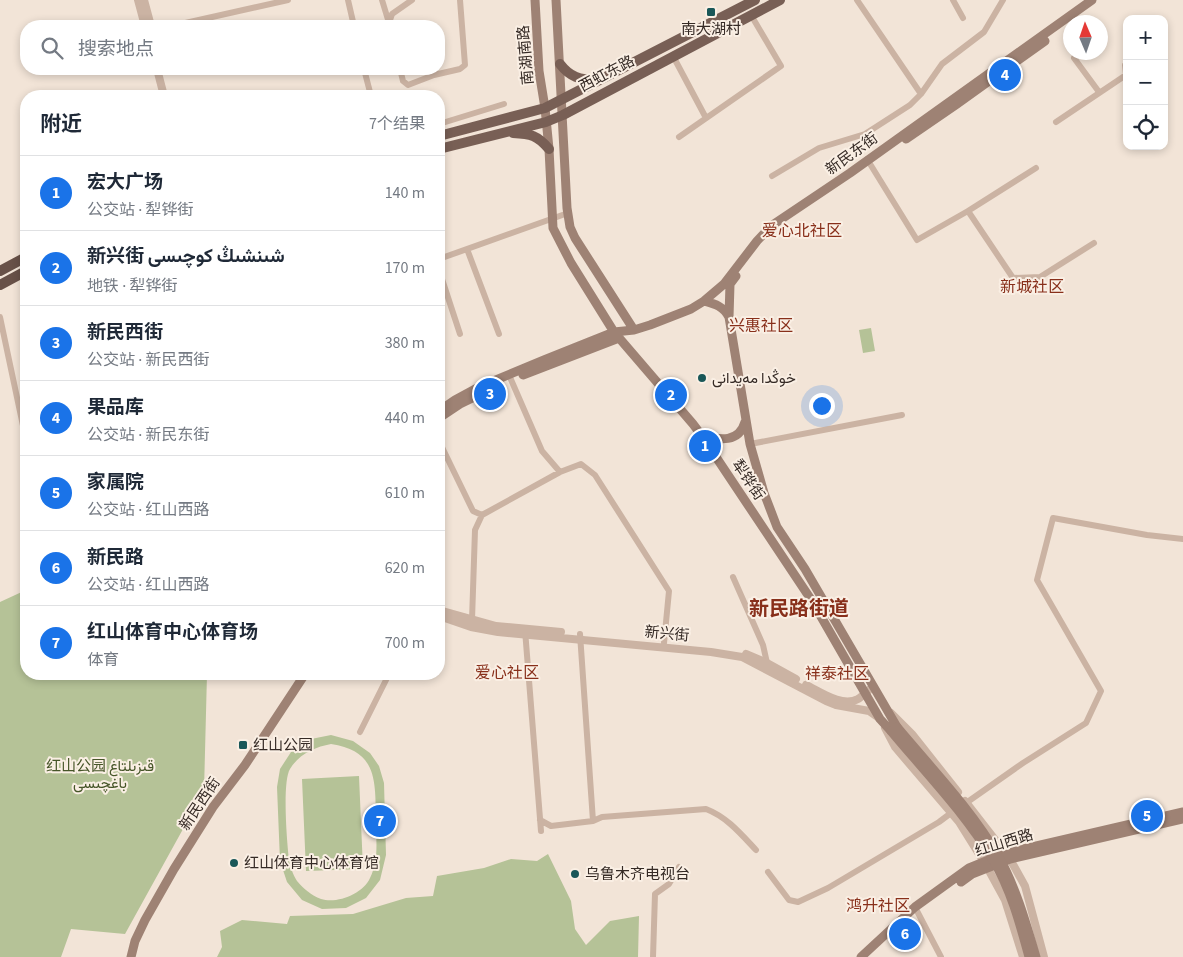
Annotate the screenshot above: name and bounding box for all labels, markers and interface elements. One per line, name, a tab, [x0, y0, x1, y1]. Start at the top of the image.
marker: 南大湖村	[705, 6, 717, 18]
north arrow	[1063, 15, 1108, 60]
map controls	[1123, 15, 1168, 150]
button: +	[1123, 15, 1168, 60]
place label: 南大湖村	[681, 19, 741, 40]
search box	[20, 20, 445, 75]
street label: 南湖南路	[513, 24, 539, 86]
icon: search	[38, 34, 66, 62]
text: 搜索地点	[78, 36, 154, 63]
street label: 西虹东路	[576, 51, 638, 97]
pin: 4	[989, 56, 1021, 94]
button: −	[1123, 60, 1168, 105]
button: locate	[1123, 105, 1168, 150]
text: 附近	[40, 109, 82, 139]
text: 7个结果	[369, 113, 425, 135]
street label: 新民东街	[822, 128, 882, 180]
text: 宏大广场	[87, 169, 163, 196]
text: 1	[52, 182, 60, 204]
text: 140 m	[385, 182, 425, 204]
text: 公交站 · 犁铧街	[87, 199, 193, 221]
district label: 爱心北社区	[762, 220, 842, 242]
text: 新兴街 شىنشىڭ كوچىسى	[87, 243, 285, 270]
text: 2	[52, 257, 60, 279]
text: 170 m	[385, 257, 425, 279]
text: 地铁 · 犁铧街	[87, 275, 177, 297]
district label: 新城社区	[1000, 276, 1064, 298]
district label: 兴惠社区	[729, 315, 793, 337]
text: 新民西街	[87, 319, 163, 346]
text: 3	[52, 332, 60, 354]
text: 380 m	[385, 332, 425, 354]
text: 公交站 · 新民西街	[87, 349, 209, 371]
place label: خوڭدا مەيدانى	[712, 368, 796, 389]
marker: خوڭدا مەيدانى	[696, 372, 708, 384]
pin: 3	[474, 375, 506, 413]
pin: 2	[655, 376, 687, 414]
your location	[809, 393, 835, 419]
text: 果品库	[87, 394, 144, 421]
text: 4	[52, 407, 60, 429]
text: 440 m	[385, 407, 425, 429]
text: 公交站 · 新民东街	[87, 424, 209, 446]
pin: 1	[689, 427, 721, 465]
street label: 犁铧街	[727, 455, 769, 505]
text: 家属院	[87, 469, 144, 496]
text: 5	[52, 482, 60, 504]
text: 610 m	[385, 482, 425, 504]
text: 公交站 · 红山西路	[87, 499, 209, 521]
text: 新民路	[87, 544, 144, 571]
text: 6	[52, 557, 60, 579]
text: 620 m	[385, 557, 425, 579]
text: 公交站 · 红山西路	[87, 574, 209, 596]
district label: 新民路街道	[749, 595, 849, 623]
text: 红山体育中心体育场	[87, 619, 258, 646]
street label: 新兴街	[644, 622, 690, 646]
text: 7	[52, 632, 60, 654]
text: 700 m	[385, 632, 425, 654]
text: 体育	[87, 649, 119, 671]
district label: 爱心社区	[475, 662, 539, 684]
district label: 祥泰社区	[805, 663, 869, 685]
place label: 红山公园	[253, 735, 313, 756]
marker: 红山公园	[237, 739, 249, 751]
park label: 红山公园 قىزىلتاغ باغچىسى	[46, 756, 154, 794]
street label: 新民西街	[175, 773, 225, 835]
pin: 5	[1131, 797, 1163, 835]
pin: 7	[364, 802, 396, 840]
street label: 红山西路	[972, 824, 1036, 862]
place label: 红山体育中心体育馆	[244, 853, 379, 874]
marker: 红山体育中心体育馆	[228, 857, 240, 869]
place label: 乌鲁木齐电视台	[585, 864, 690, 885]
marker: 乌鲁木齐电视台	[569, 868, 581, 880]
district label: 鸿升社区	[846, 895, 910, 917]
pin: 6	[889, 915, 921, 953]

